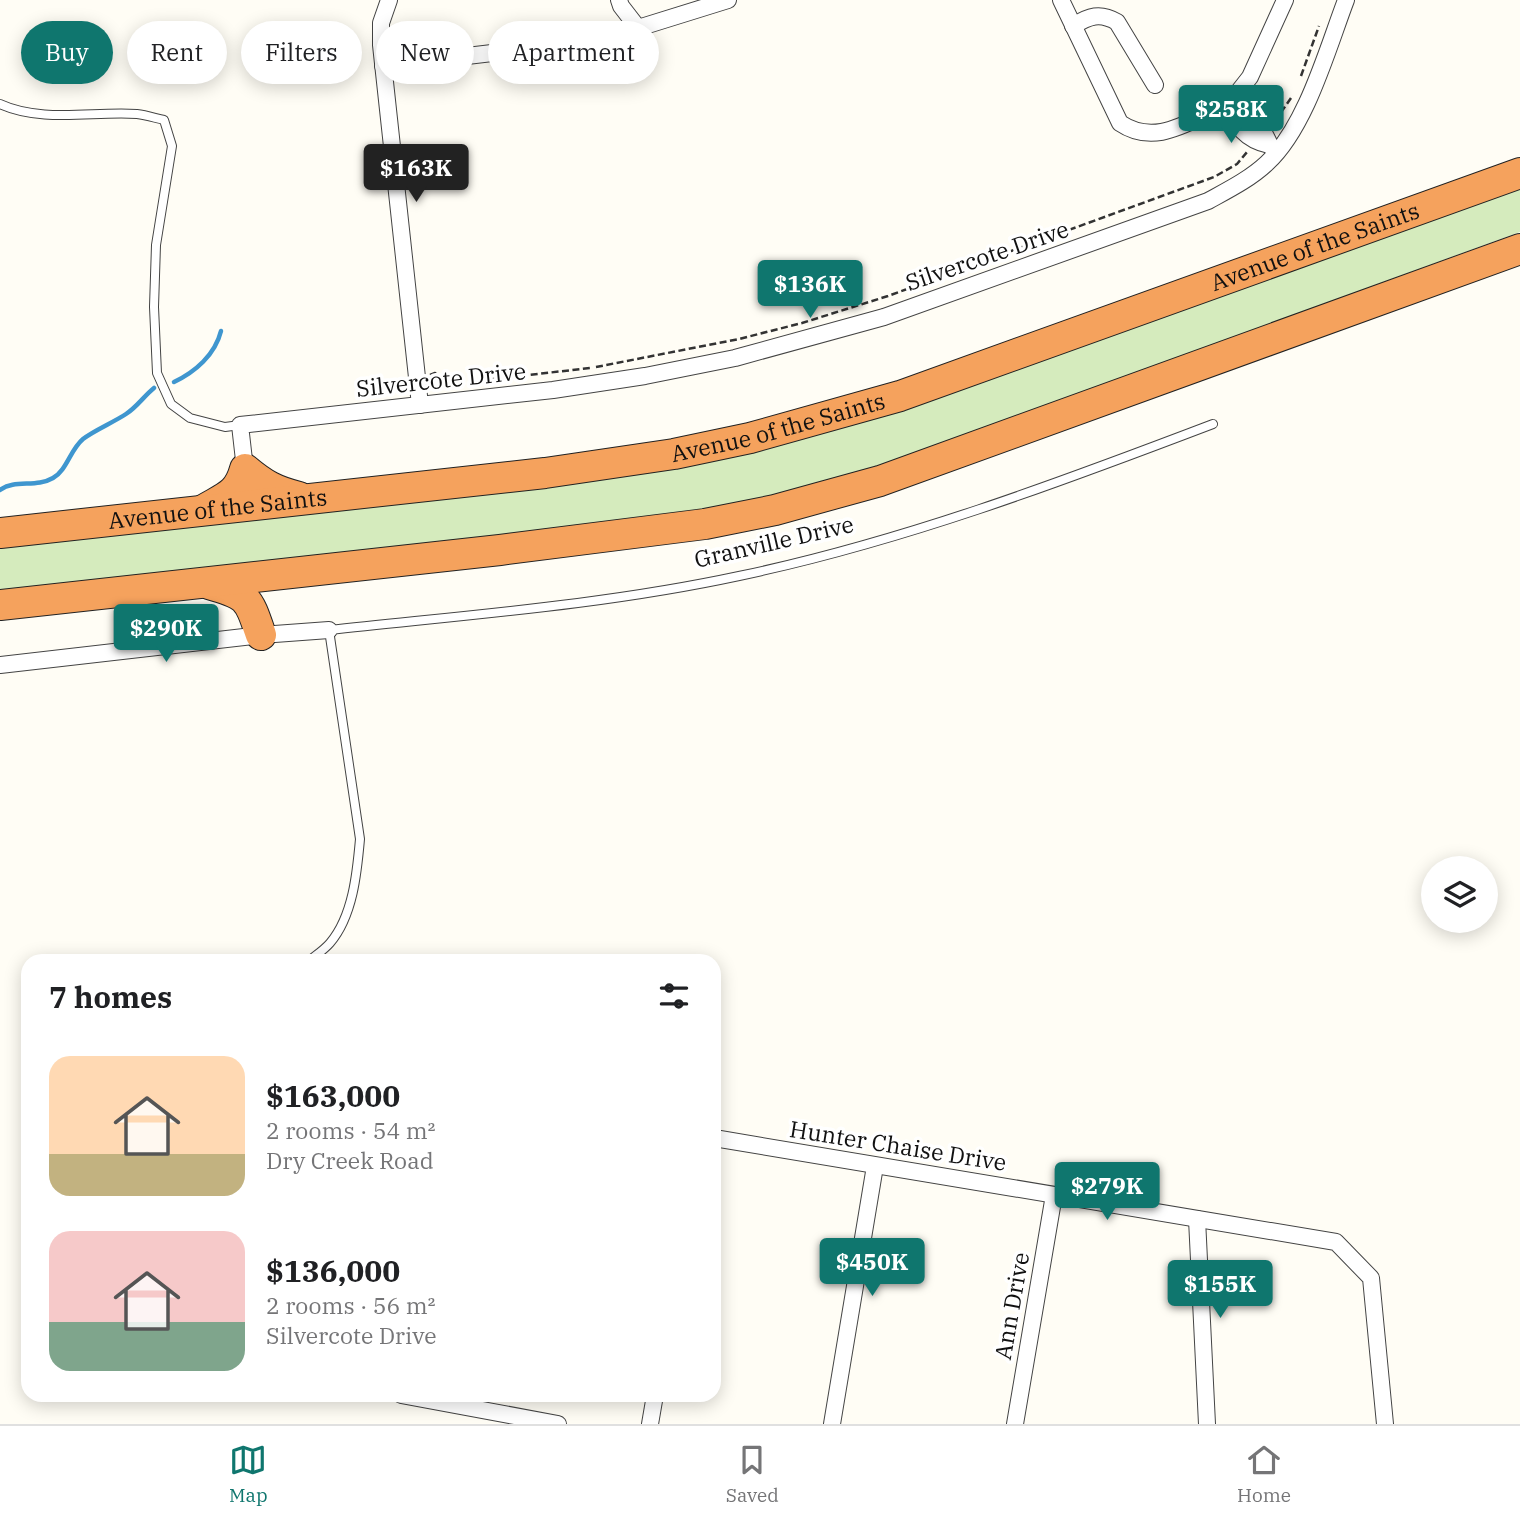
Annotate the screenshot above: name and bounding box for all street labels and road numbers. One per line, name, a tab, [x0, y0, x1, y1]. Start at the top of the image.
street label: Avenue of the Saints	[1206, 195, 1423, 297]
street label: Silvercote Drive	[901, 213, 1072, 297]
street label: Silvercote Drive	[354, 355, 527, 403]
street label: Avenue of the Saints	[668, 385, 888, 468]
street label: Avenue of the Saints	[107, 481, 328, 535]
street label: Granville Drive	[691, 508, 856, 574]
street label: Hunter Chaise Drive	[788, 1113, 1009, 1177]
street label: Ann Drive	[987, 1250, 1035, 1362]

